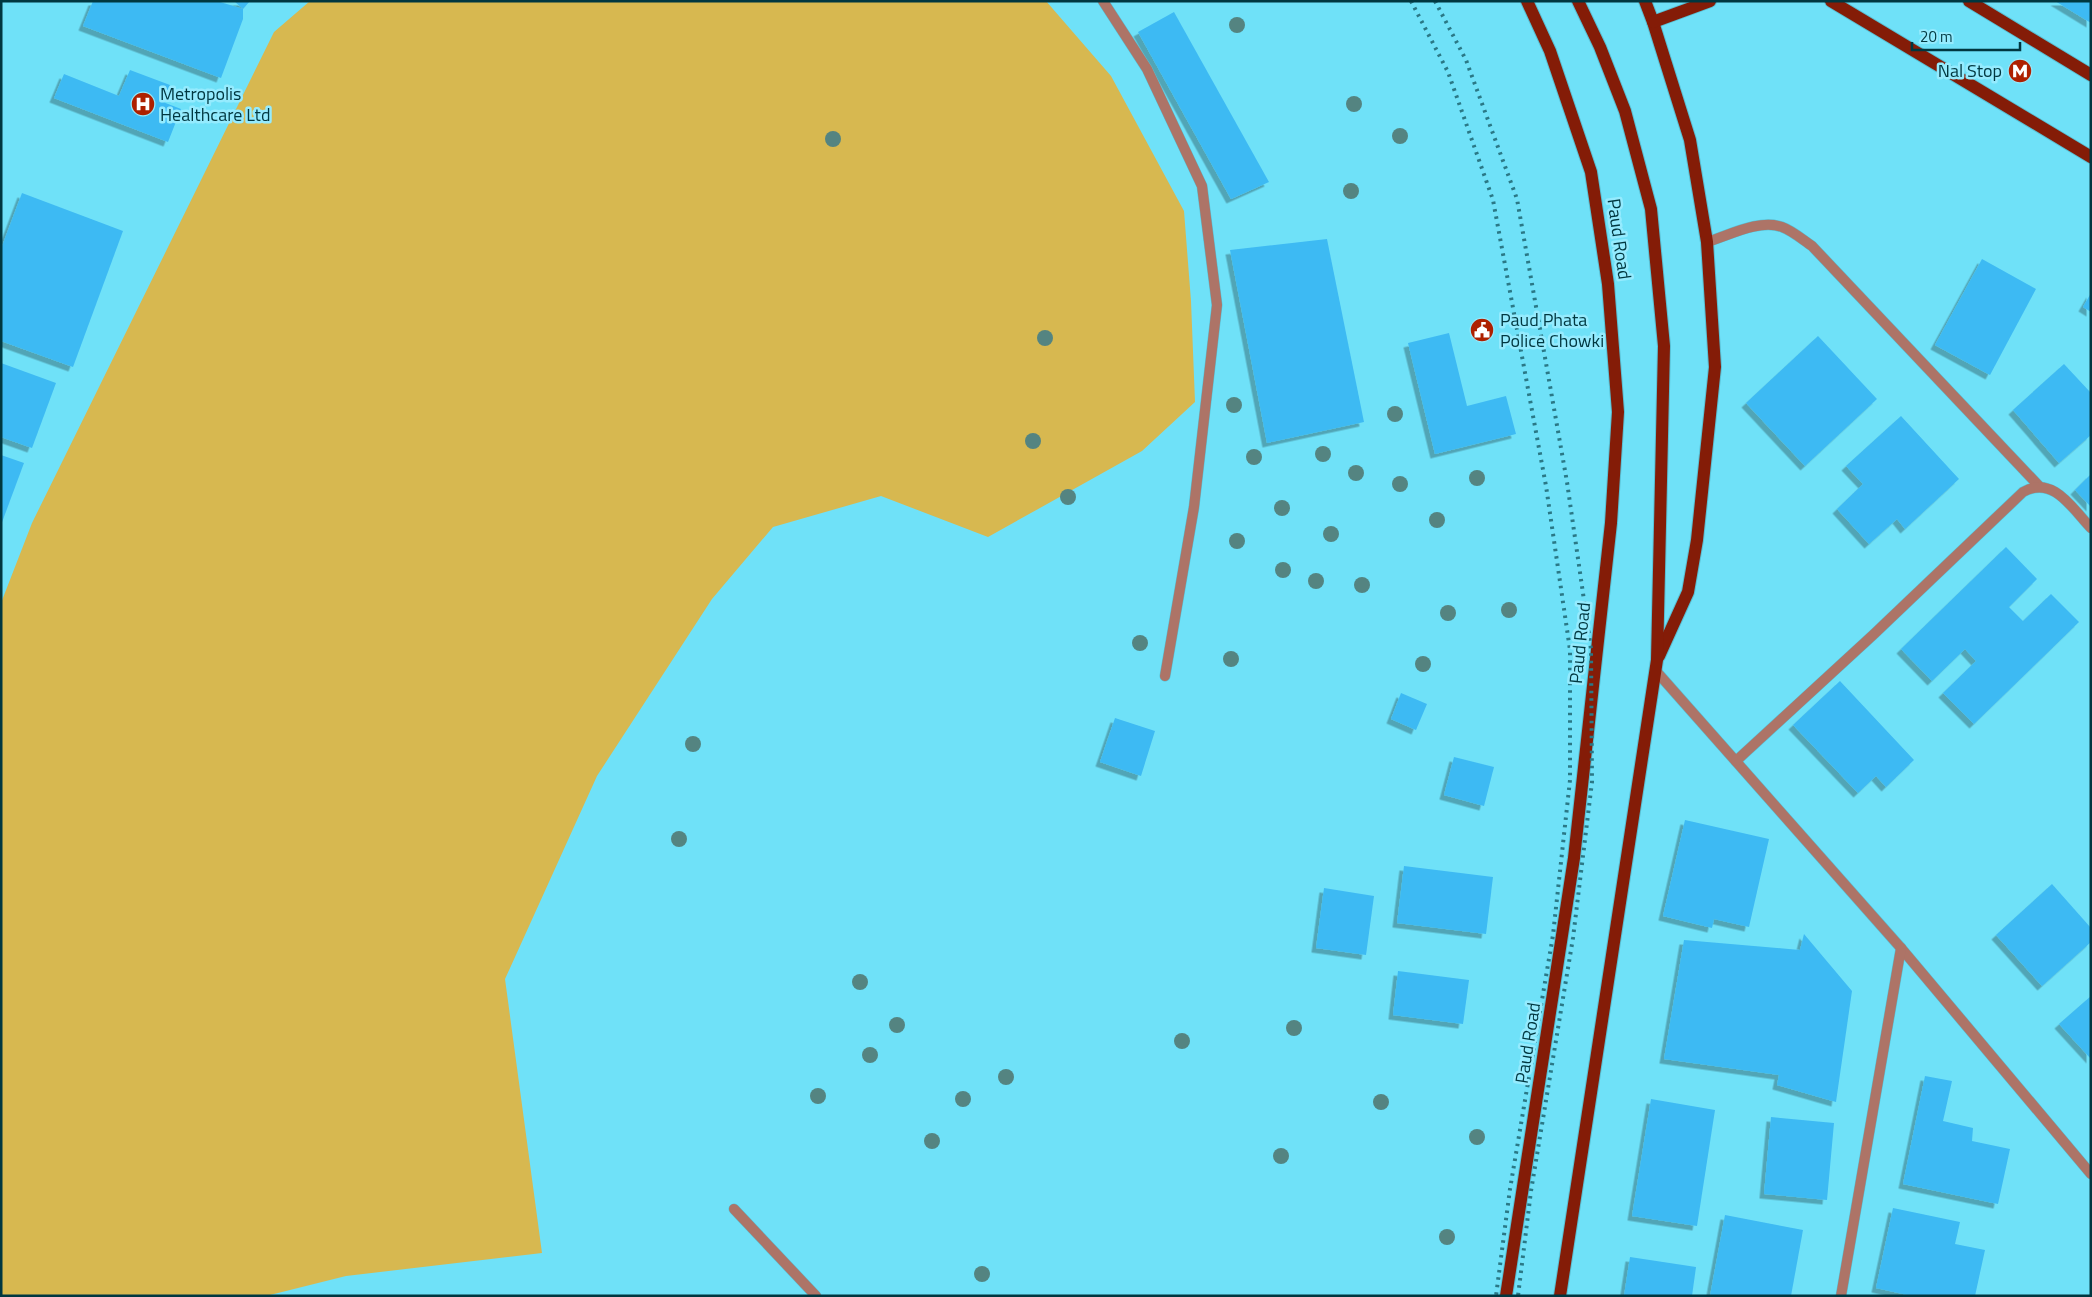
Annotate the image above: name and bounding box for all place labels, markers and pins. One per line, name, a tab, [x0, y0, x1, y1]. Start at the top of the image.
place label: Nal Stop	[1938, 57, 2002, 84]
metro station icon: Nal Stop	[2007, 58, 2033, 84]
place label: Metropolis Healthcare Ltd	[160, 80, 270, 128]
hospital icon: Metropolis Healthcare Ltd	[130, 91, 156, 117]
place label: Paud Phata Police Chowki	[1500, 306, 1604, 354]
public building icon: Paud Phata Police Chowki	[1469, 317, 1495, 343]

